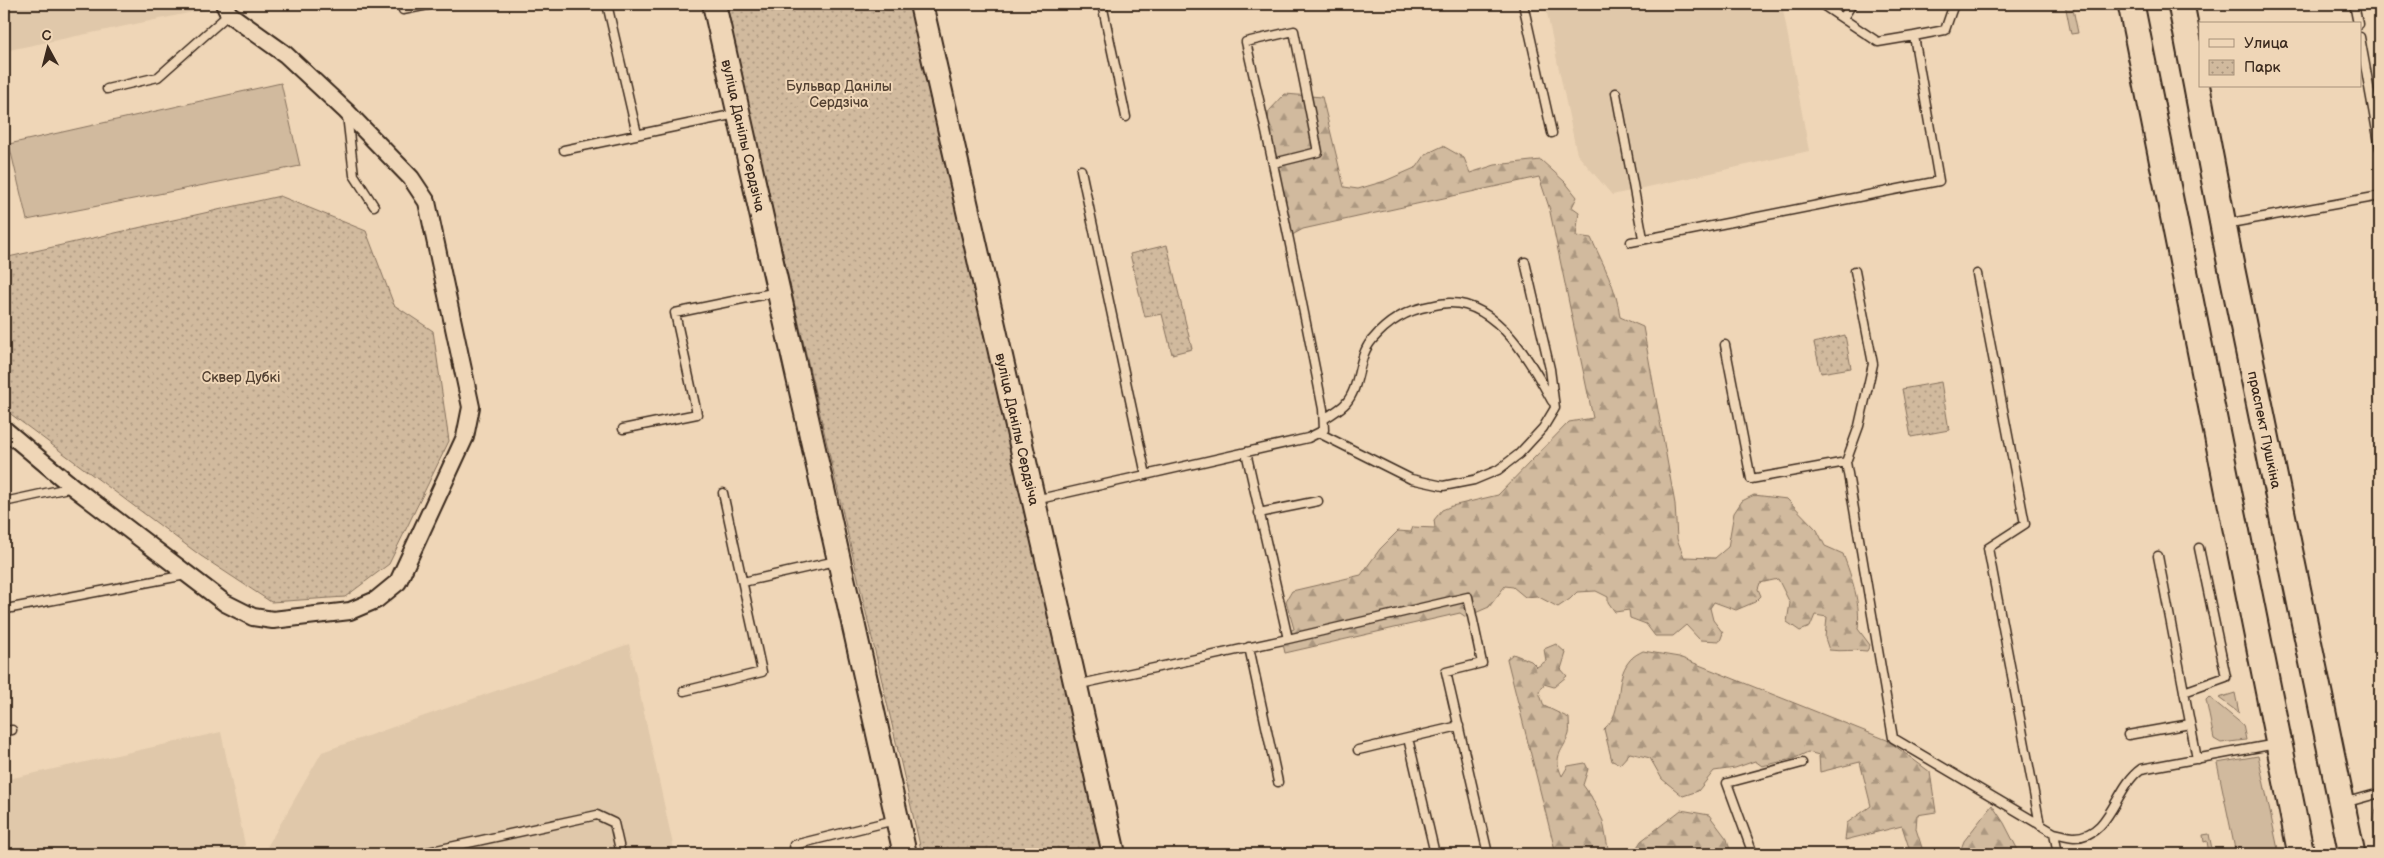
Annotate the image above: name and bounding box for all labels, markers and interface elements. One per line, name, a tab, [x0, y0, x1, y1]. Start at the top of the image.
north arrow	[22, 22, 72, 72]
legend	[2199, 22, 2362, 88]
text: С	[41, 27, 53, 45]
text: Улица	[2244, 34, 2289, 53]
street label: вуліца Данілы Сердзіча	[718, 58, 769, 214]
text: Парк	[2244, 58, 2281, 77]
park label: Бульвар Данілы Сердзіча	[786, 78, 892, 111]
street label: вуліца Данілы Сердзіча	[992, 351, 1043, 508]
park label: Сквер Дубкі	[202, 369, 280, 386]
street label: праспект Пушкіна	[2244, 369, 2285, 491]

